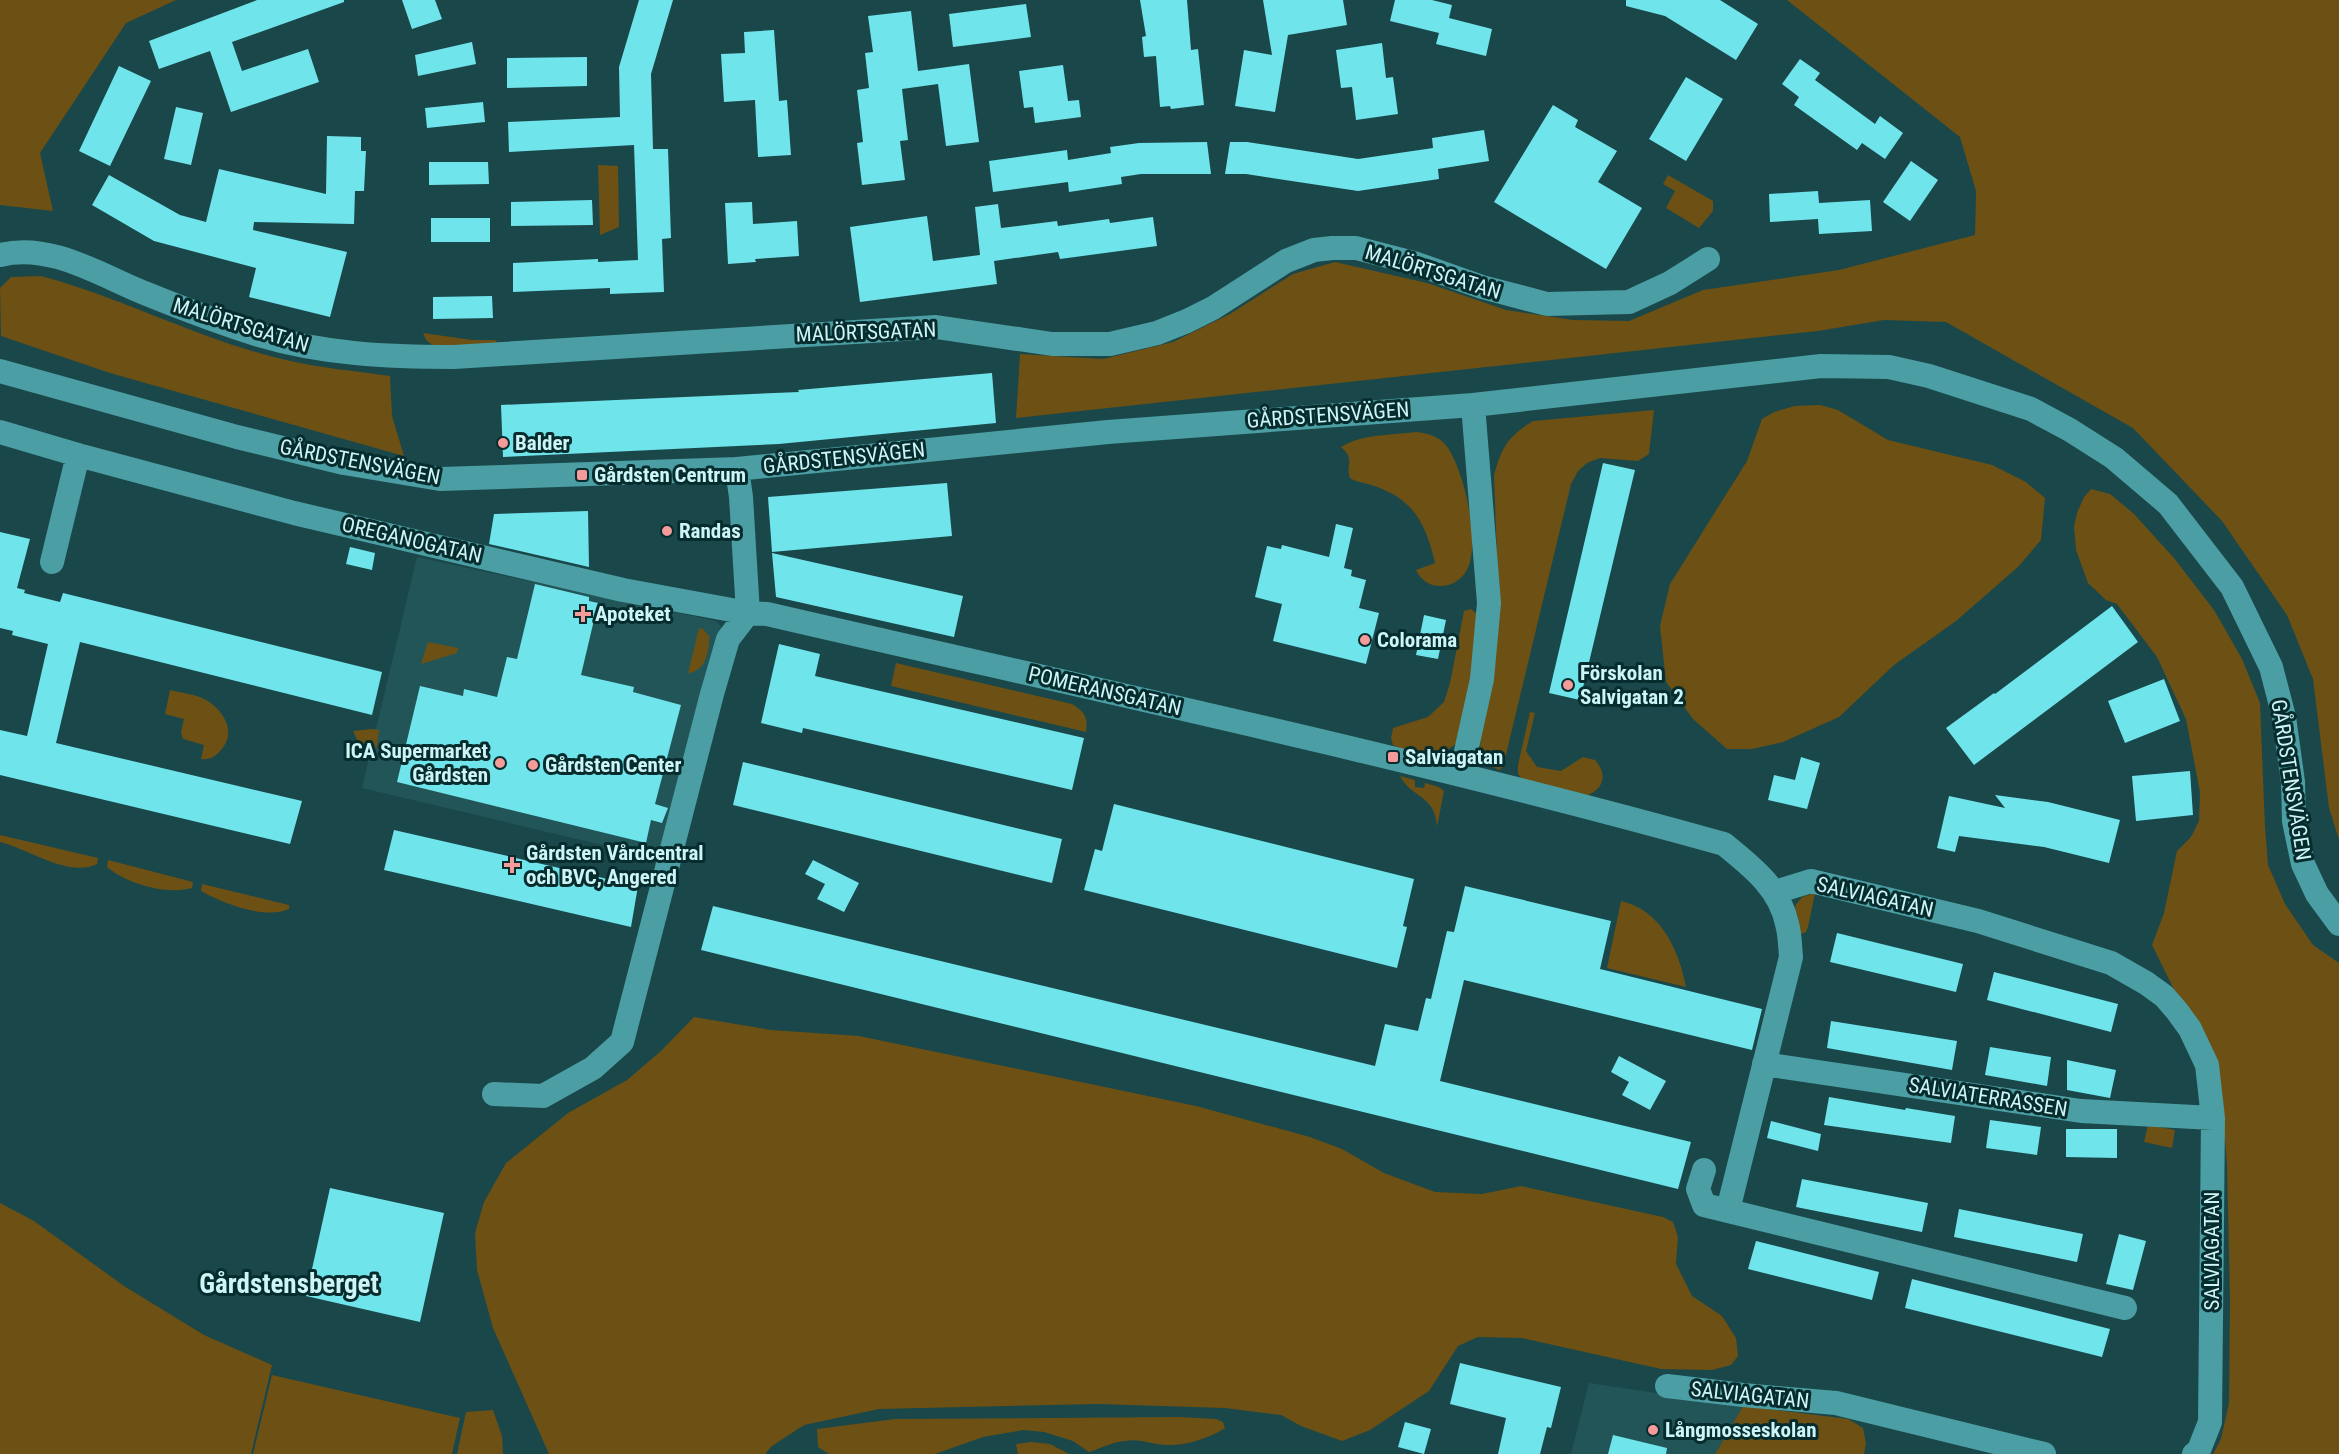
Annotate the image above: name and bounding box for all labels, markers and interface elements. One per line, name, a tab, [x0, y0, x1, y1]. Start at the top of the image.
street label: MALÖRTSGATAN	[1362, 240, 1504, 304]
street label: MALÖRTSGATAN	[170, 293, 312, 357]
street label: MALÖRTSGATAN	[795, 318, 937, 346]
street label: GÅRDSTENSVÄGEN	[1246, 397, 1410, 433]
place label: Balder	[515, 431, 569, 455]
street label: GÅRDSTENSVÄGEN	[278, 435, 442, 489]
marker: Balder	[496, 436, 510, 450]
street label: GÅRDSTENSVÄGEN	[762, 438, 926, 478]
place label: Gårdsten Centrum	[594, 463, 746, 487]
marker: Gårdsten Centrum	[575, 468, 589, 482]
street label: OREGANOGATAN	[340, 512, 484, 568]
place label: Randas	[679, 519, 741, 543]
marker: Randas	[660, 524, 674, 538]
place label: Apoteket	[595, 602, 671, 626]
marker: Apoteket	[576, 607, 590, 621]
place label: Colorama	[1377, 628, 1457, 652]
marker: Colorama	[1358, 633, 1372, 647]
place label: Förskolan Salvigatan 2	[1580, 661, 1684, 709]
street label: POMERANSGATAN	[1026, 662, 1184, 720]
marker: Förskolan Salvigatan 2	[1561, 678, 1575, 692]
street label: GÅRDSTENSVÄGEN	[2266, 698, 2316, 862]
place label: ICA Supermarket Gårdsten	[345, 739, 488, 787]
place label: Salviagatan	[1405, 745, 1503, 769]
marker: Salviagatan	[1386, 750, 1400, 764]
place label: Gårdsten Center	[545, 753, 681, 777]
marker: ICA Supermarket Gårdsten	[493, 756, 507, 770]
marker: Gårdsten Center	[526, 758, 540, 772]
place label: Gårdsten Vårdcentral och BVC, Angered	[526, 841, 704, 889]
marker: Gårdsten Vårdcentral och BVC, Angered	[503, 856, 521, 874]
street label: SALVIAGATAN	[1814, 872, 1936, 922]
street label: SALVIATERRASSEN	[1907, 1073, 2069, 1121]
street label: SALVIAGATAN	[2200, 1192, 2224, 1310]
district label: Gårdstensberget	[199, 1268, 379, 1300]
street label: SALVIAGATAN	[1690, 1377, 1810, 1413]
place label: Långmosseskolan	[1665, 1418, 1817, 1442]
marker: Långmosseskolan	[1646, 1423, 1660, 1437]

